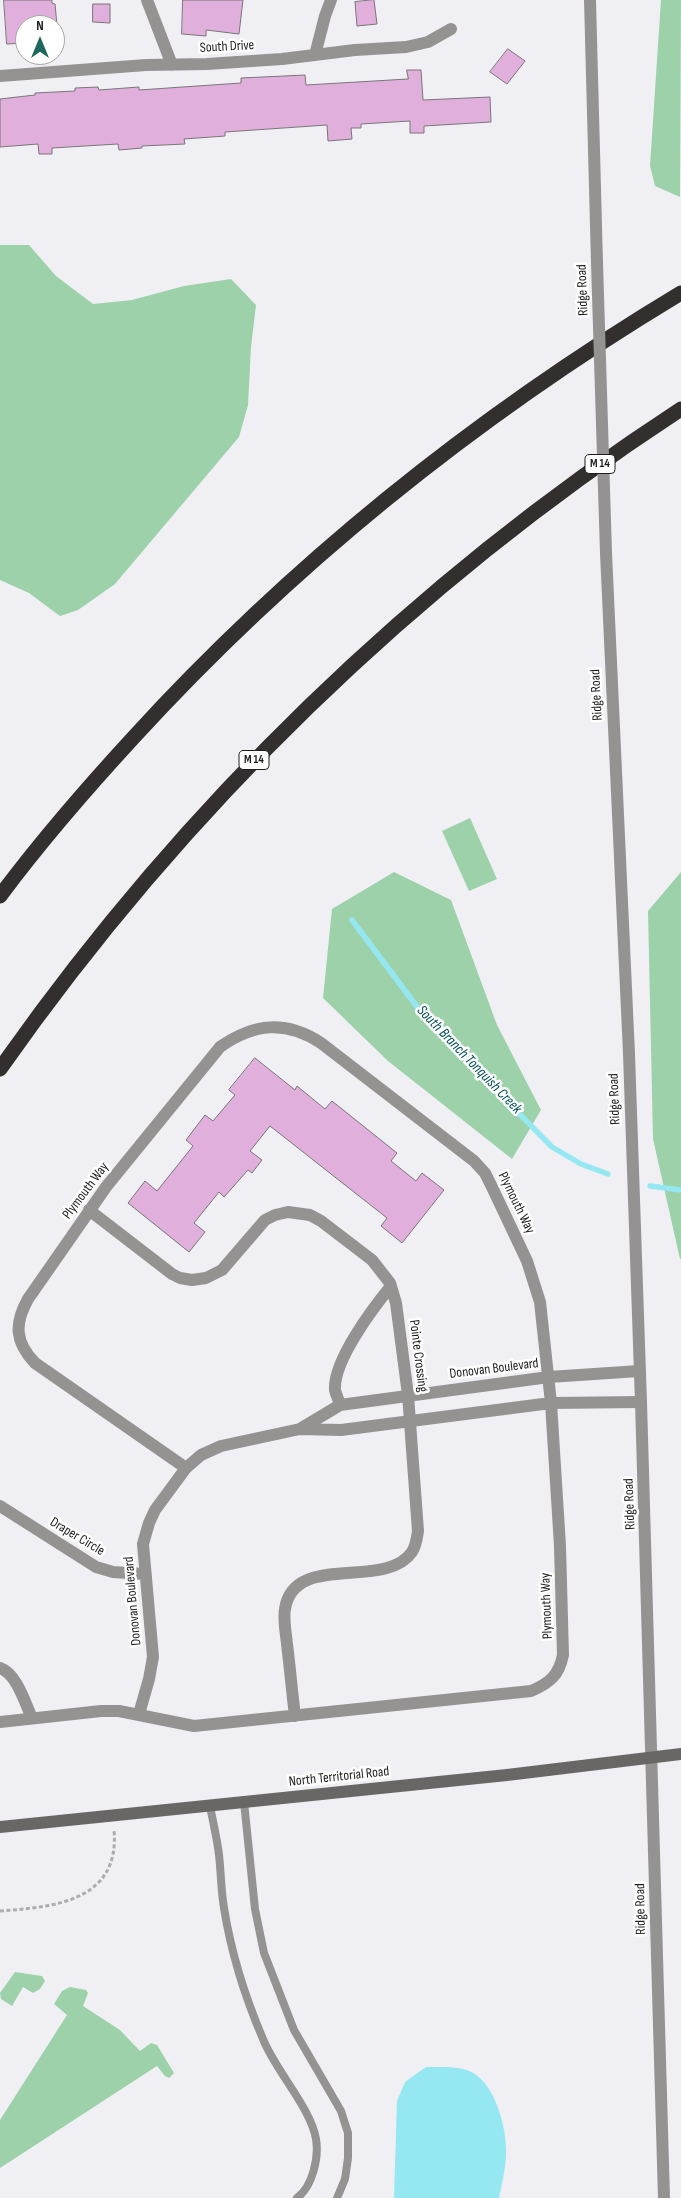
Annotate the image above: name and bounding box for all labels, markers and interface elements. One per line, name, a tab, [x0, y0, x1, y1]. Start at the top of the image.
north arrow	[15, 15, 65, 65]
text: N	[36, 17, 44, 34]
street label: South Drive	[199, 37, 255, 57]
street label: Ridge Road	[574, 264, 592, 316]
road number: M 14	[585, 454, 615, 474]
street label: Ridge Road	[587, 669, 607, 721]
road number: M 14	[239, 750, 269, 770]
water label: South Branch Tonquish Creek	[413, 1002, 525, 1118]
street label: Ridge Road	[606, 1073, 624, 1125]
street label: Plymouth Way	[59, 1159, 113, 1223]
street label: Plymouth Way	[494, 1169, 538, 1237]
street label: Pointe Crossing	[405, 1319, 431, 1393]
street label: Donovan Boulevard	[449, 1355, 539, 1383]
street label: Ridge Road	[621, 1478, 639, 1530]
street label: Draper Circle	[47, 1514, 107, 1560]
street label: Donovan Boulevard	[121, 1556, 145, 1646]
street label: Plymouth Way	[537, 1572, 557, 1640]
street label: North Territorial Road	[288, 1763, 390, 1791]
street label: Ridge Road	[632, 1883, 650, 1935]

